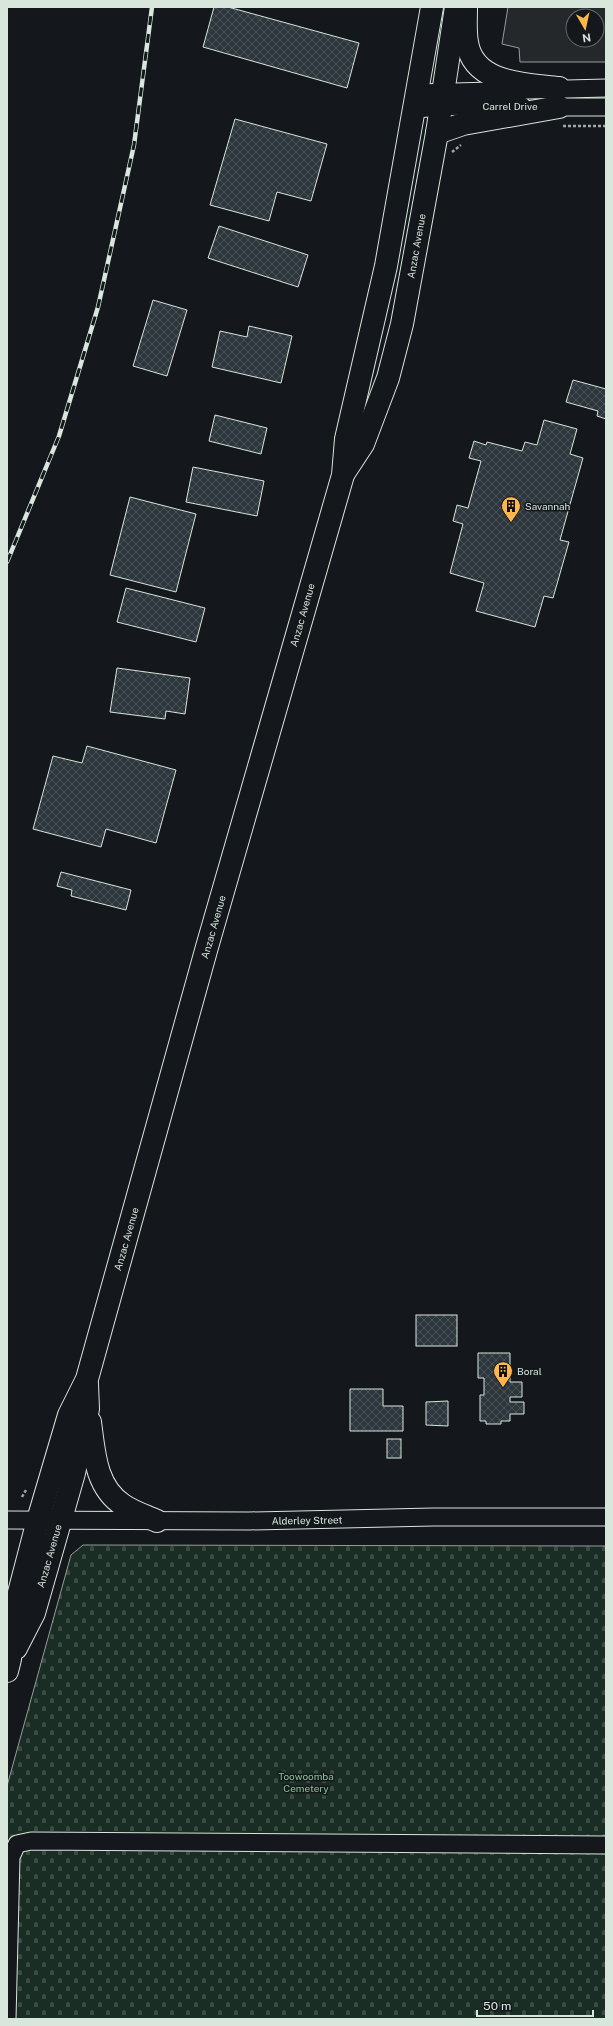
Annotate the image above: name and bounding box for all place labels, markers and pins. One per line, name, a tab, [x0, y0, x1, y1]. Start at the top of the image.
building icon: Savannah	[500, 495, 522, 523]
place label: Savannah	[525, 500, 571, 512]
building icon: Boral	[492, 1360, 514, 1388]
place label: Boral	[517, 1365, 542, 1377]

